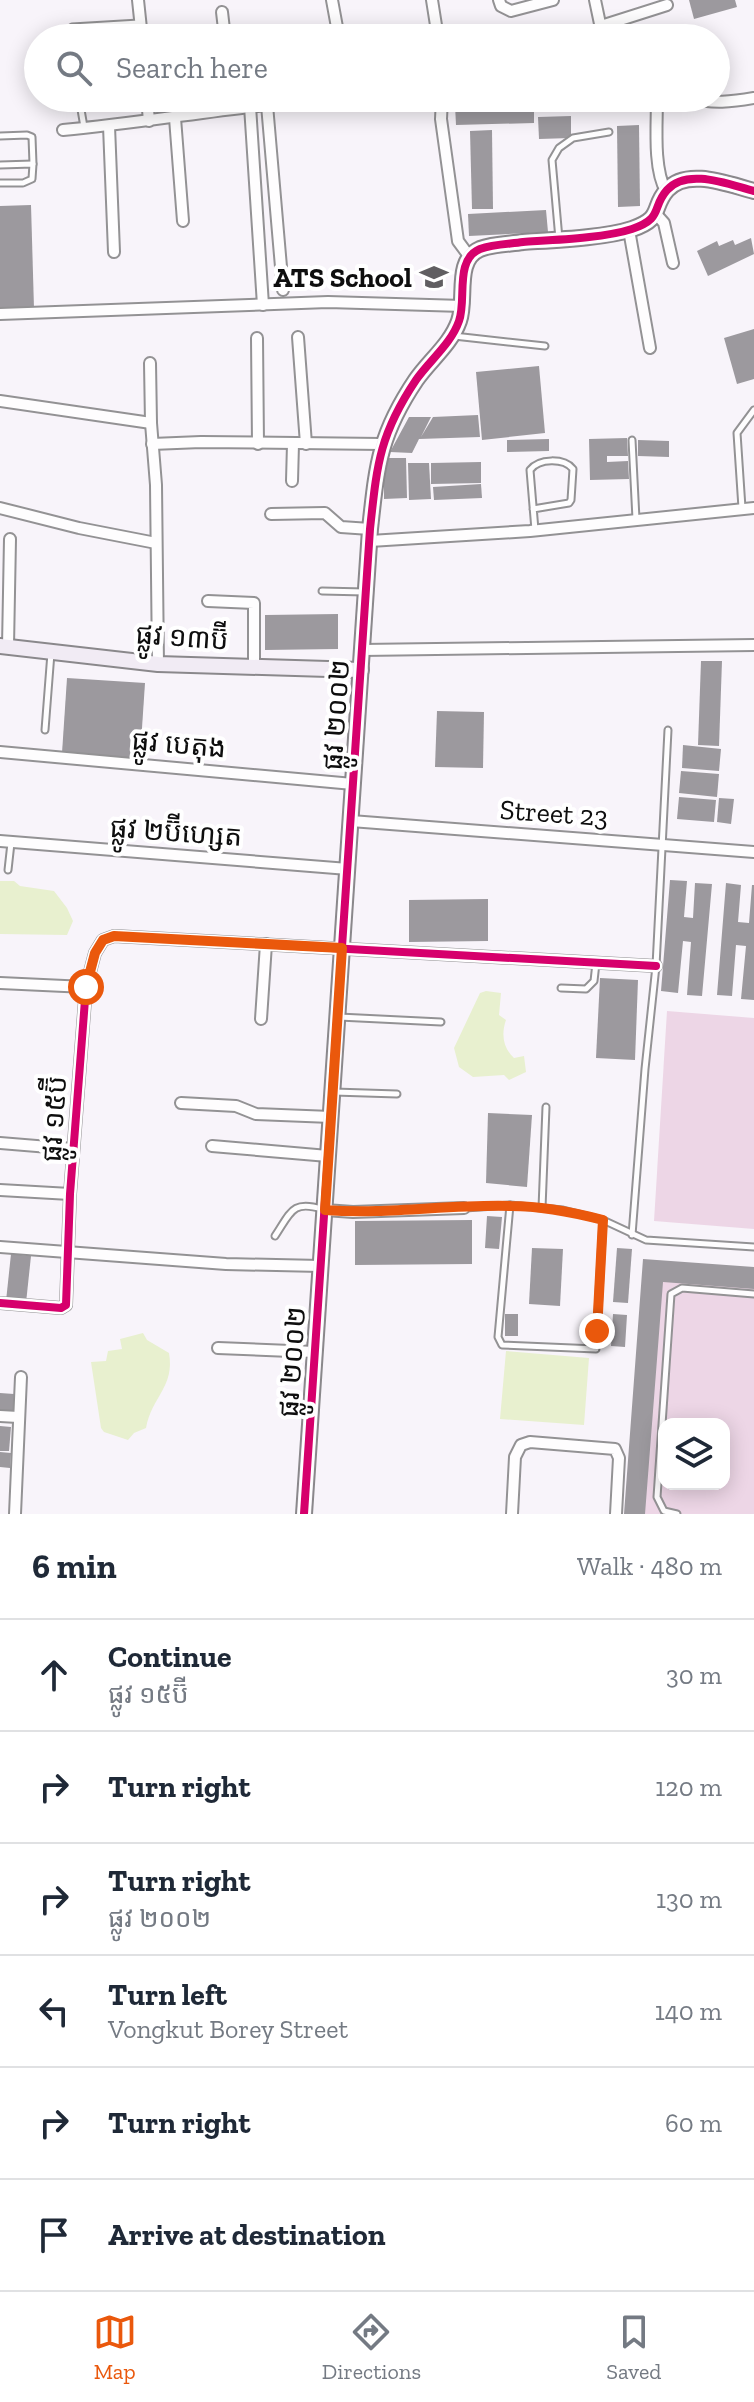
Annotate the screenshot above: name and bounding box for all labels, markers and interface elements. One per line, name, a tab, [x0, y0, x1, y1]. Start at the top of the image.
search box	[24, 24, 730, 112]
icon: search	[52, 46, 96, 90]
text: Search here	[116, 50, 268, 86]
place label: ATS School	[273, 261, 412, 294]
school or university icon: ATS School	[419, 262, 449, 292]
street label: ផ្លូវ ១៣ប៊ី	[134, 613, 230, 665]
street label: ផ្លូវ ២០០២	[316, 659, 365, 772]
street label: ផ្លូវ បេតុង	[130, 723, 228, 773]
street label: Street 23	[499, 793, 609, 833]
street label: ផ្លូវ ២ប៊ីហ្សេត	[108, 807, 243, 861]
route start	[68, 969, 104, 1005]
street label: ផ្លូវ ១៥ប៊ី	[30, 1074, 82, 1164]
street label: ផ្លូវ ២០០២	[272, 1306, 321, 1419]
route end	[579, 1313, 615, 1349]
map controls	[658, 1418, 730, 1490]
button: layers	[658, 1418, 730, 1490]
text: 6 min	[32, 1546, 117, 1587]
text: Walk · 480 m	[577, 1550, 722, 1582]
text: Continue	[108, 1639, 232, 1675]
icon: ahead	[32, 1653, 76, 1697]
text: 30 m	[666, 1659, 722, 1691]
text: ផ្លូវ ១៥ប៊ី	[108, 1678, 188, 1710]
icon: right	[32, 1765, 76, 1809]
text: Turn right	[108, 1769, 250, 1805]
text: 120 m	[655, 1771, 722, 1803]
text: Turn right	[108, 1863, 250, 1899]
icon: right	[32, 1877, 76, 1921]
text: 130 m	[656, 1883, 722, 1915]
text: ផ្លូវ ២០០២	[108, 1902, 211, 1934]
text: Turn left	[108, 1977, 227, 2013]
icon: left	[32, 1989, 76, 2033]
text: 140 m	[655, 1995, 722, 2027]
text: Vongkut Borey Street	[108, 2013, 348, 2045]
icon: right	[32, 2101, 76, 2145]
text: Turn right	[108, 2105, 250, 2141]
text: 60 m	[665, 2107, 722, 2139]
icon: arrive	[32, 2213, 76, 2257]
text: Arrive at destination	[108, 2217, 385, 2253]
tab: Map	[93, 2310, 137, 2385]
tab: Directions	[322, 2310, 421, 2385]
tab: Saved	[606, 2310, 661, 2385]

